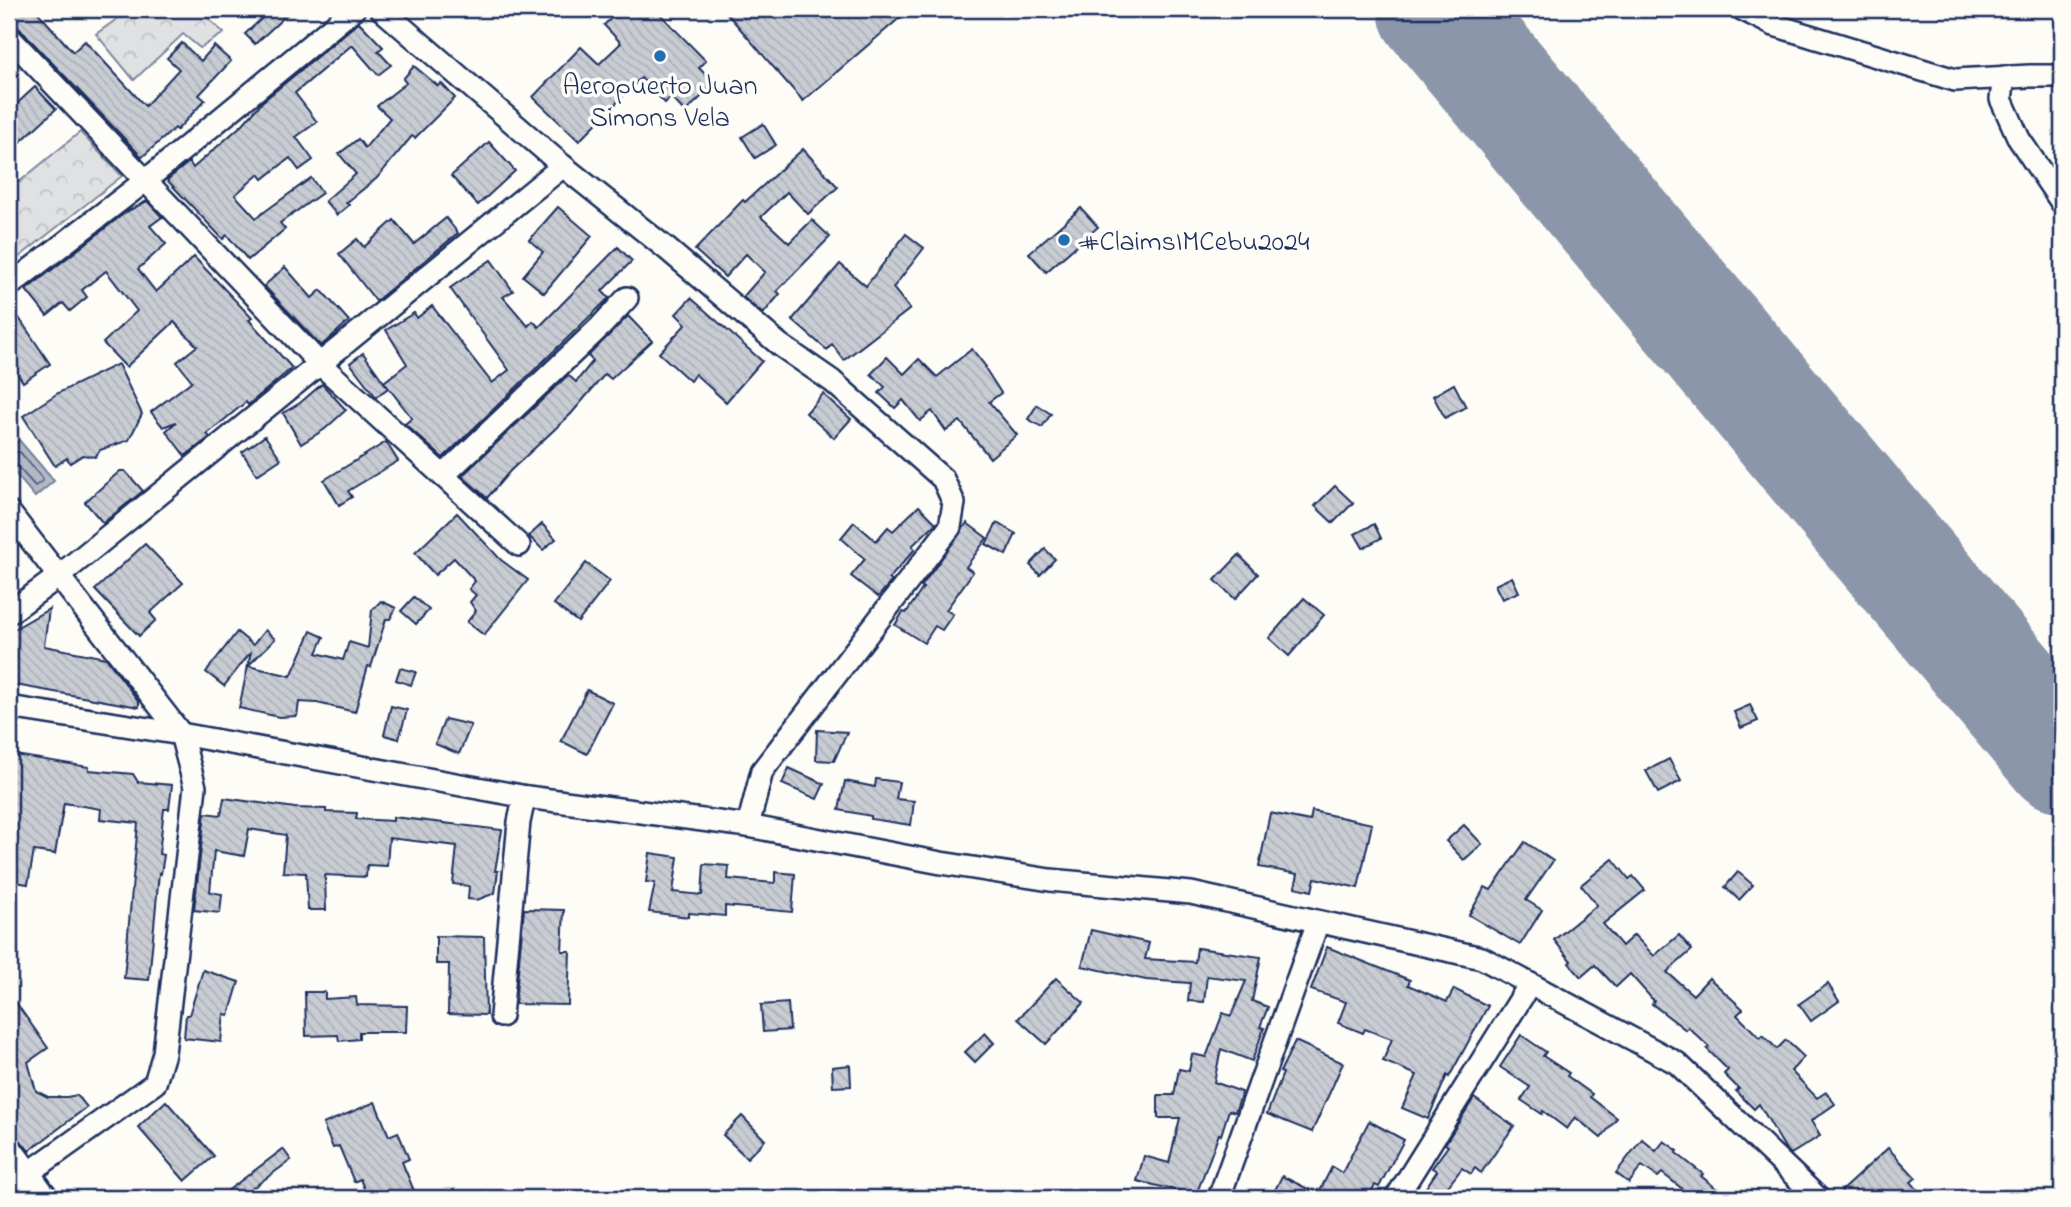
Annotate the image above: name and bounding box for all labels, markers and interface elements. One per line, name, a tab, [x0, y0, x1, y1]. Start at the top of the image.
marker: Aeropuerto Juan Simons Vela	[652, 48, 668, 64]
place label: Aeropuerto Juan Simons Vela	[563, 67, 757, 140]
place label: #ClaimsIMCebu2024	[1078, 223, 1310, 264]
marker: #ClaimsIMCebu2024	[1056, 232, 1072, 248]

